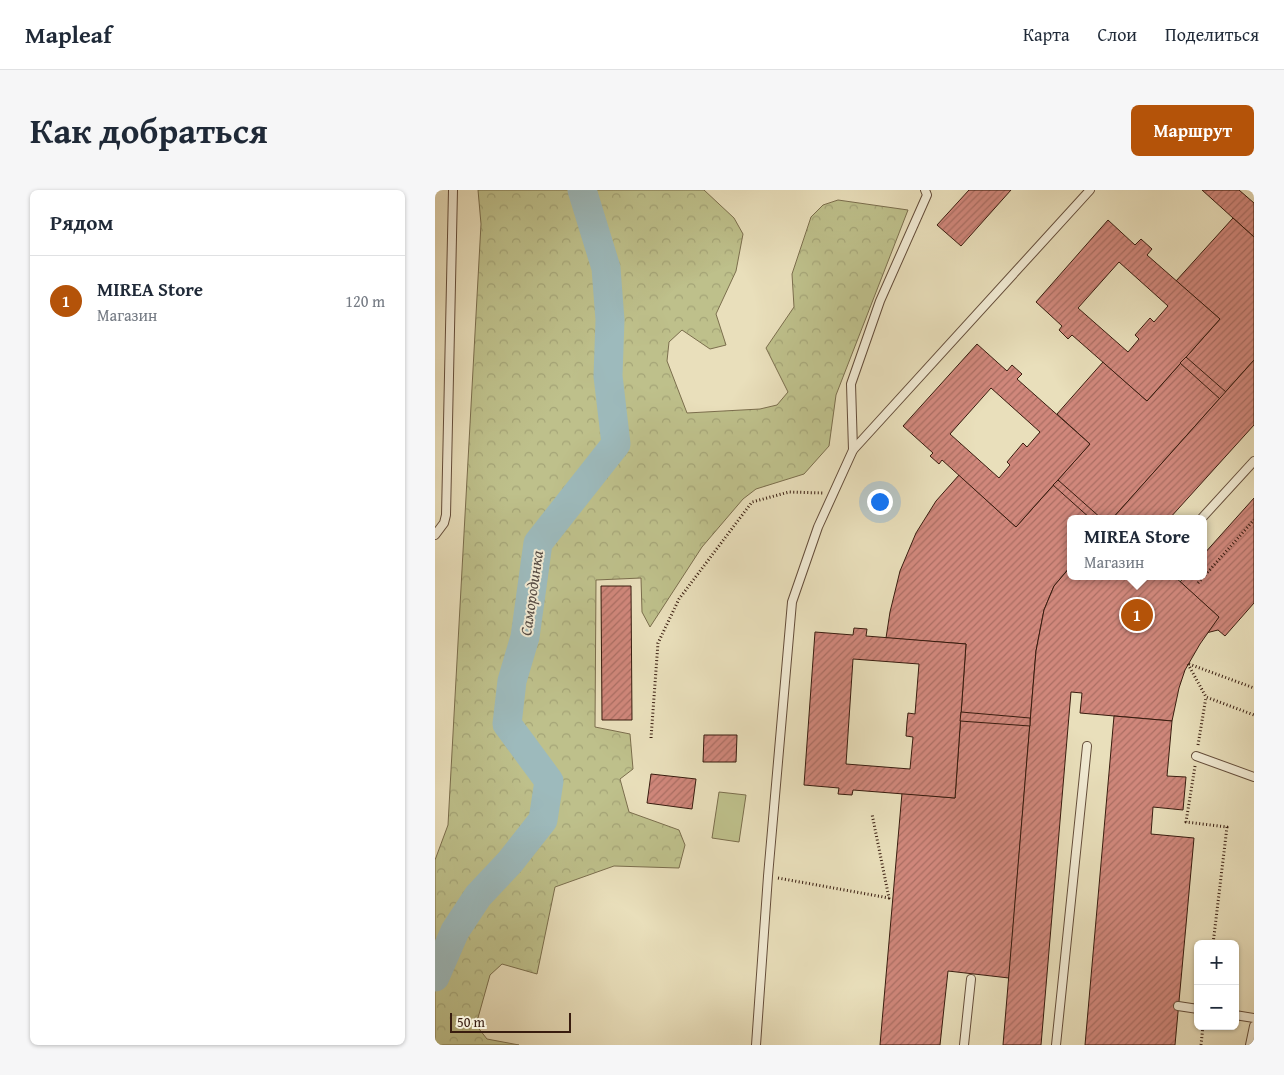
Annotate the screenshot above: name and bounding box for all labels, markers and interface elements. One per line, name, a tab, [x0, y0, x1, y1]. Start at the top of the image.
text: Mapleaf	[25, 17, 112, 52]
text: Карта	[1023, 21, 1070, 48]
text: Слои	[1098, 21, 1137, 48]
text: Поделиться	[1165, 21, 1259, 48]
text: Как добраться	[30, 105, 268, 156]
button: Маршрут	[1131, 105, 1254, 156]
text: Рядом	[50, 207, 113, 238]
text: MIREA Store	[97, 275, 203, 303]
text: 1	[62, 289, 70, 313]
text: 120 m	[345, 289, 385, 313]
text: Магазин	[97, 303, 157, 327]
your location	[867, 489, 893, 515]
popup	[1067, 515, 1207, 580]
text: MIREA Store	[1084, 522, 1190, 550]
water label: Самородинка	[513, 548, 549, 637]
text: Магазин	[1084, 550, 1144, 574]
pin: 1	[1121, 596, 1153, 634]
map controls	[1194, 940, 1239, 1030]
button: +	[1194, 940, 1239, 985]
button: −	[1194, 985, 1239, 1030]
scale bar	[450, 1010, 571, 1033]
text: 50 m	[457, 1012, 485, 1032]

